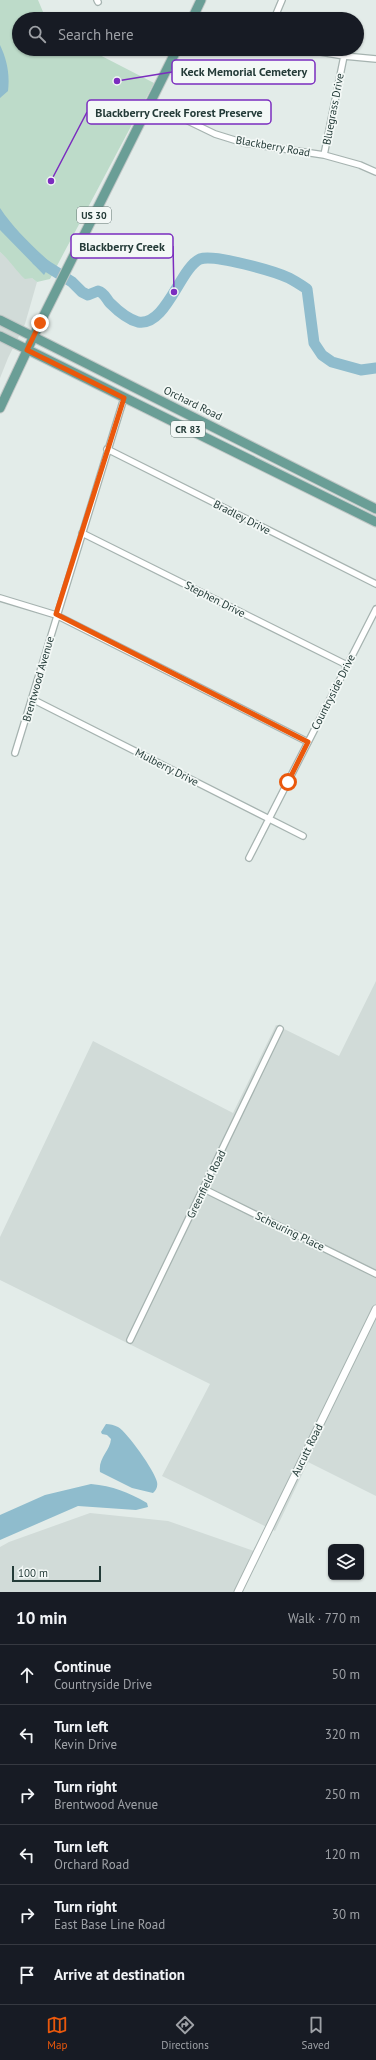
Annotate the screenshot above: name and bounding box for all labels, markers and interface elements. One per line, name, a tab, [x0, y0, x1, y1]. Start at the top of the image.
search box	[12, 12, 364, 56]
icon: search	[26, 23, 48, 45]
text: Search here	[58, 25, 134, 44]
callout: Keck Memorial Cemetery	[172, 60, 315, 84]
text: Keck Memorial Cemetery	[181, 64, 308, 79]
street label: Bluegrass Drive	[319, 71, 347, 146]
callout: Blackberry Creek Forest Preserve	[87, 100, 271, 124]
text: Blackberry Creek Forest Preserve	[95, 105, 263, 120]
street label: Blackberry Road	[235, 133, 311, 159]
road number: US 30	[77, 207, 111, 223]
callout: Blackberry Creek	[71, 234, 173, 258]
text: Blackberry Creek	[79, 239, 165, 254]
route end	[31, 314, 49, 332]
street label: Orchard Road	[161, 383, 225, 423]
road number: CR 83	[171, 421, 205, 437]
street label: Bradley Drive	[211, 497, 273, 538]
street label: Stephen Drive	[182, 578, 248, 620]
street label: Brentwood Avenue	[19, 634, 57, 723]
street label: Countryside Drive	[308, 651, 358, 732]
street label: Mulberry Drive	[133, 745, 201, 789]
route start	[279, 773, 297, 791]
street label: Greenfield Road	[183, 1147, 229, 1221]
street label: Scheuring Place	[253, 1208, 327, 1254]
street label: Aucutt Road	[288, 1421, 326, 1479]
map controls	[328, 1544, 364, 1580]
button: layers	[328, 1544, 364, 1580]
scale bar	[12, 1564, 101, 1583]
text: 100 m	[18, 1566, 48, 1580]
text: 10 min	[16, 1607, 67, 1629]
text: Walk · 770 m	[288, 1610, 360, 1627]
text: Continue	[54, 1657, 111, 1676]
icon: ahead	[16, 1664, 38, 1686]
text: 50 m	[332, 1666, 360, 1683]
text: Countryside Drive	[54, 1676, 152, 1693]
text: Turn left	[54, 1717, 108, 1736]
icon: left	[16, 1724, 38, 1746]
text: 320 m	[325, 1726, 360, 1743]
text: Kevin Drive	[54, 1736, 117, 1753]
text: Turn right	[54, 1777, 117, 1796]
icon: right	[16, 1784, 38, 1806]
text: 250 m	[325, 1786, 360, 1803]
text: Brentwood Avenue	[54, 1796, 158, 1813]
text: Turn left	[54, 1837, 108, 1856]
icon: left	[16, 1844, 38, 1866]
text: 120 m	[325, 1846, 360, 1863]
text: Orchard Road	[54, 1856, 129, 1873]
text: Turn right	[54, 1897, 117, 1916]
icon: right	[16, 1904, 38, 1926]
text: 30 m	[332, 1906, 360, 1923]
text: East Base Line Road	[54, 1916, 165, 1933]
icon: arrive	[16, 1964, 38, 1986]
text: Arrive at destination	[54, 1965, 185, 1984]
tab: Map	[46, 2014, 68, 2052]
tab: Directions	[161, 2014, 209, 2052]
tab: Saved	[302, 2014, 330, 2052]

